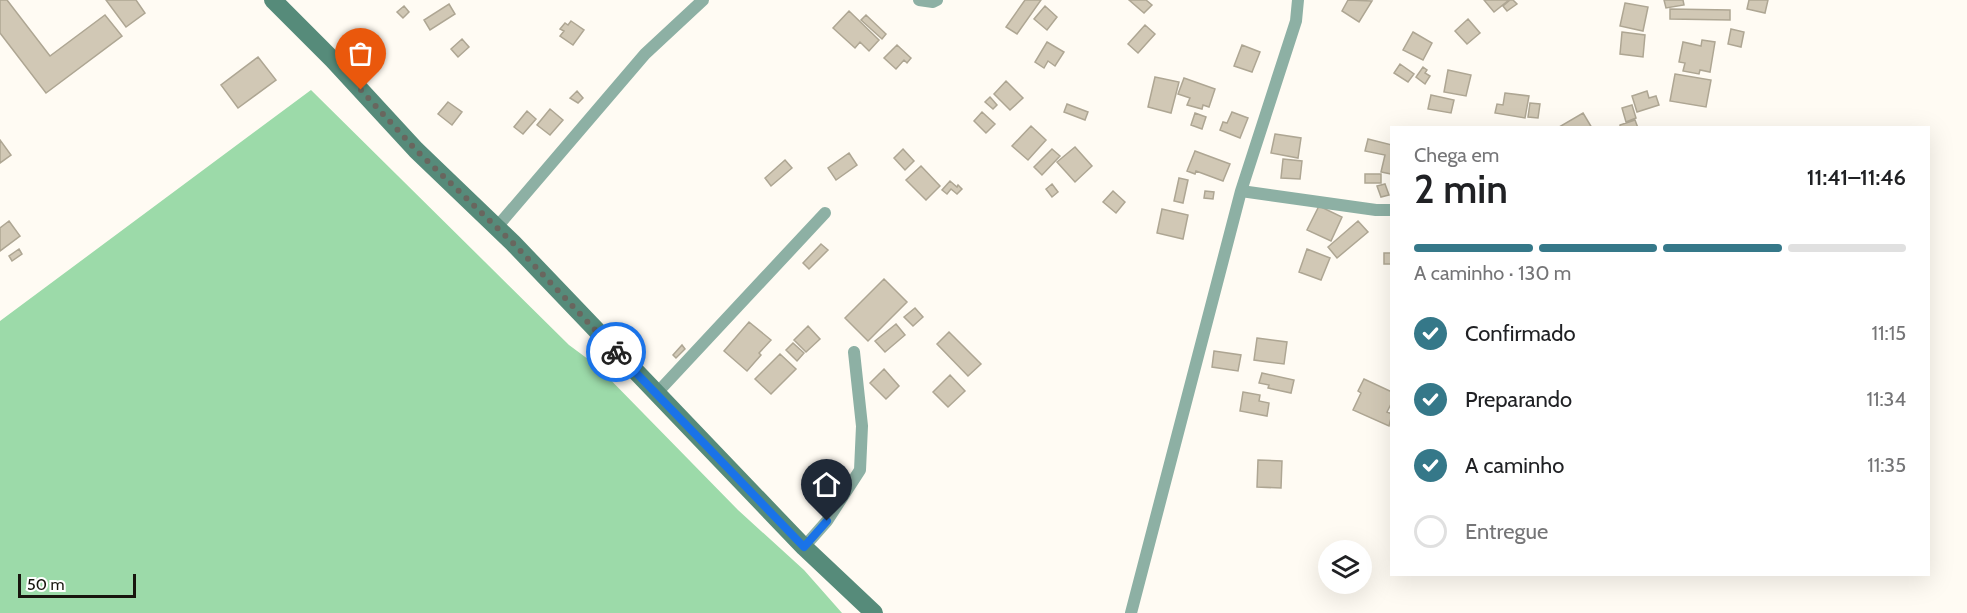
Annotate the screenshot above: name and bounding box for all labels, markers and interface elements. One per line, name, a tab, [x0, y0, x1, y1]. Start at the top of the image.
pin	[335, 28, 386, 90]
icon: bag	[344, 37, 377, 70]
text: Chega em	[1414, 143, 1499, 167]
text: 11:41–11:46	[1807, 164, 1906, 191]
text: 2 min	[1414, 165, 1508, 213]
text: A caminho · 130 m	[1414, 261, 1571, 285]
icon: check	[1414, 317, 1447, 350]
text: Confirmado	[1465, 320, 1576, 347]
text: 11:15	[1871, 321, 1906, 345]
courier	[586, 322, 646, 382]
icon: bike	[600, 336, 633, 369]
icon: check	[1414, 383, 1447, 416]
text: Preparando	[1465, 386, 1572, 413]
text: 11:34	[1866, 387, 1906, 411]
icon: check	[1414, 449, 1447, 482]
text: A caminho	[1465, 452, 1564, 479]
text: 11:35	[1867, 453, 1906, 477]
pin	[801, 459, 852, 521]
icon: home	[810, 468, 843, 501]
text: Entregue	[1465, 518, 1548, 545]
map controls	[1318, 540, 1372, 594]
button: layers	[1318, 540, 1372, 594]
scale bar	[18, 571, 136, 598]
text: 50 m	[27, 575, 64, 594]

